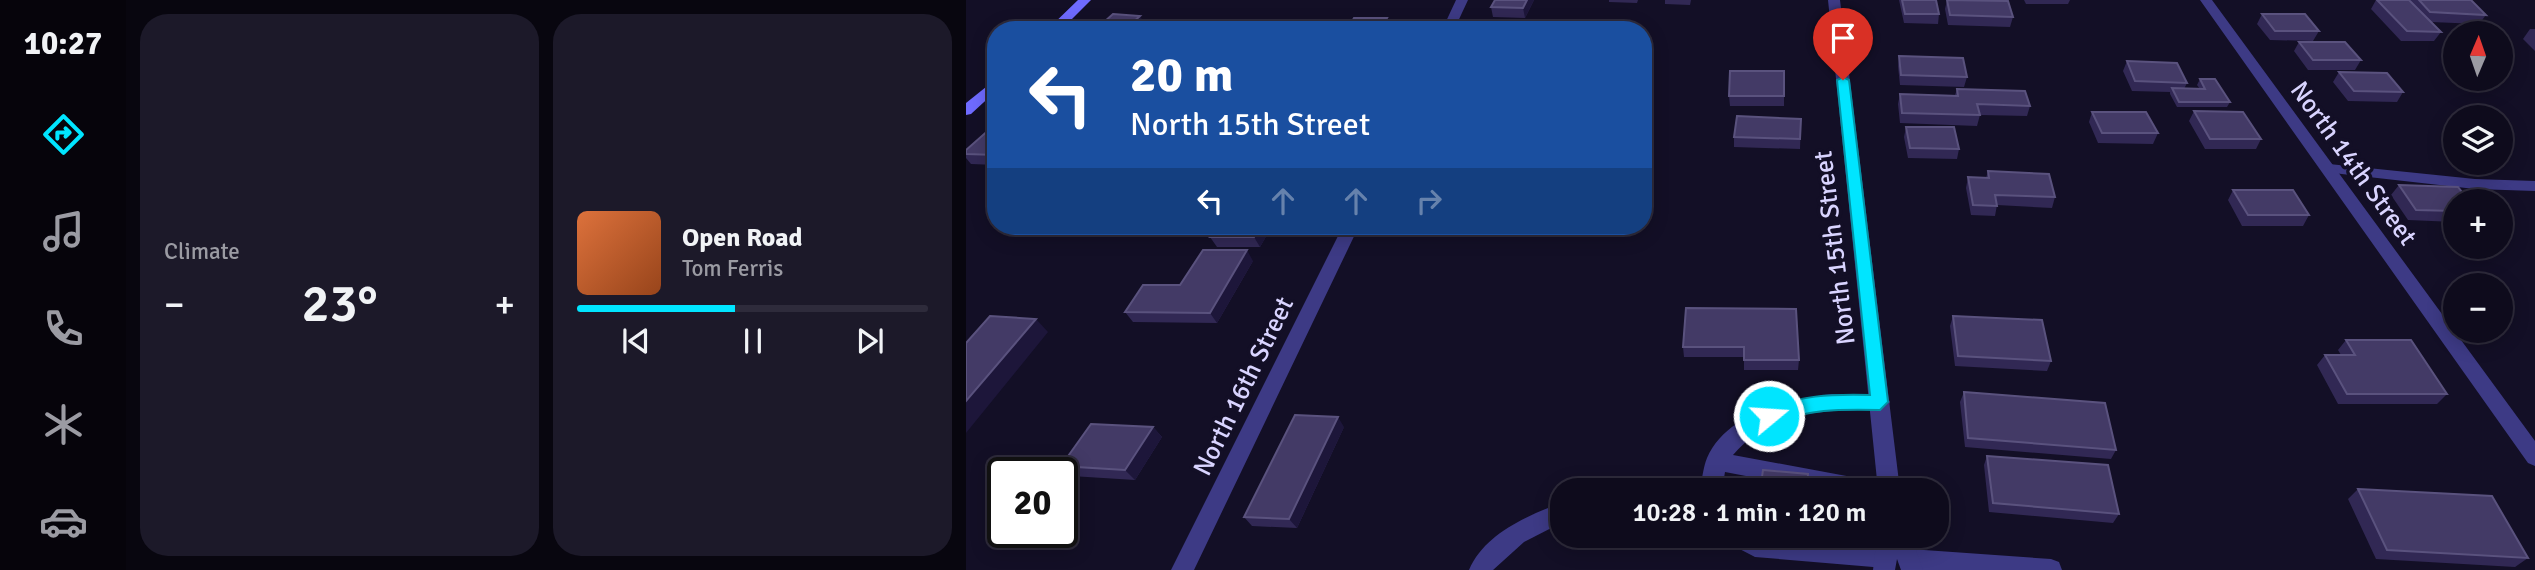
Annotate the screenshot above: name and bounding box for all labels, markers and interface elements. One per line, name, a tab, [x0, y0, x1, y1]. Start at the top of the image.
pin	[1813, 8, 1873, 80]
icon: arrive	[1824, 19, 1862, 57]
north arrow	[2443, 21, 2513, 91]
map controls	[2443, 21, 2513, 343]
text: 10:27	[24, 24, 102, 63]
text: 20 m	[1130, 45, 1233, 105]
icon: left	[1015, 49, 1106, 140]
street label: North 14th Street	[2283, 75, 2423, 252]
text: North 15th Street	[1130, 105, 1370, 144]
button: layers	[2443, 105, 2513, 175]
icon: directions	[39, 110, 88, 159]
street label: North 15th Street	[1807, 149, 1863, 347]
icon: left	[1191, 182, 1229, 220]
icon: ahead	[1264, 182, 1302, 220]
icon: ahead	[1337, 182, 1375, 220]
icon: right	[1410, 182, 1448, 220]
button: +	[2443, 189, 2513, 259]
icon: music	[39, 207, 88, 256]
text: Open Road	[682, 222, 803, 254]
text: Climate	[164, 237, 240, 266]
text: Tom Ferris	[682, 254, 783, 283]
text: 23°	[301, 272, 378, 336]
button: −	[2443, 273, 2513, 343]
text: −	[164, 281, 185, 328]
text: +	[494, 281, 515, 328]
street label: North 16th Street	[1187, 292, 1301, 481]
icon: phone	[39, 304, 88, 353]
icon: previous	[617, 322, 655, 360]
icon: pause	[734, 322, 772, 360]
icon: next	[851, 322, 889, 360]
position arrow	[1732, 379, 1806, 453]
icon: climate	[39, 400, 88, 449]
speed limit sign: 20	[987, 457, 1078, 548]
icon: car	[39, 497, 88, 546]
text: 10:28 · 1 min · 120 m	[1633, 497, 1866, 529]

